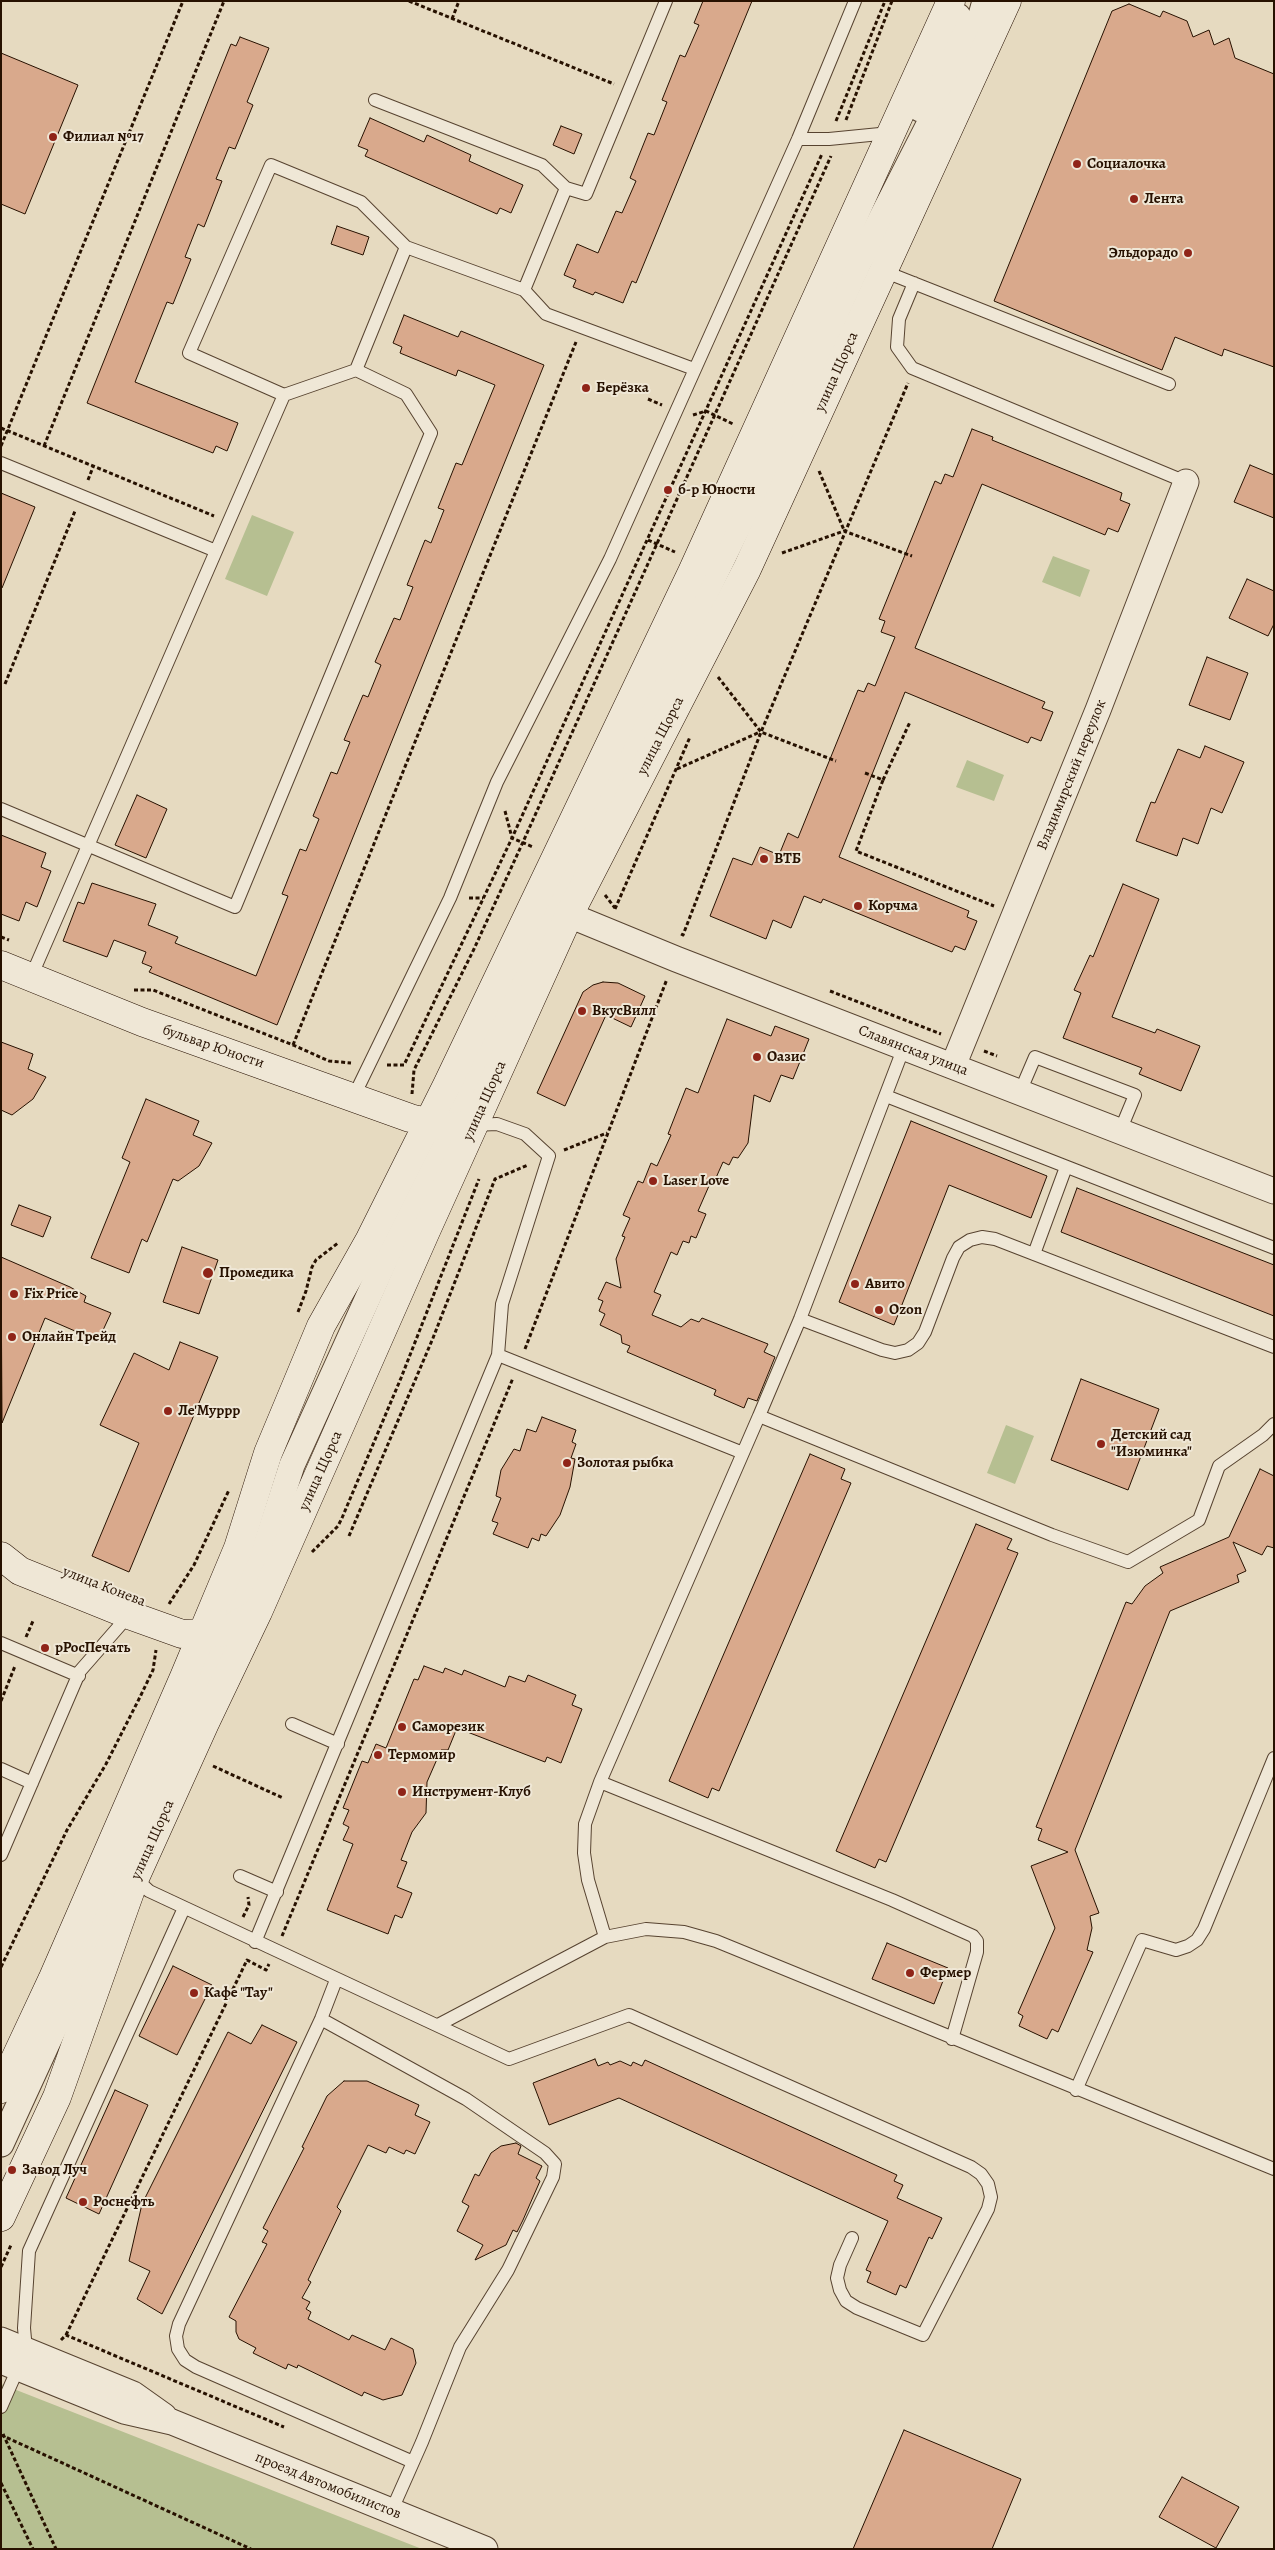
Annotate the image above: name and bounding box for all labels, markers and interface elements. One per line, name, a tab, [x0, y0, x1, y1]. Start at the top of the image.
place label: Филиал №17	[63, 128, 144, 146]
marker: Филиал №17	[47, 131, 59, 143]
place label: Социалочка	[1087, 155, 1166, 173]
marker: Социалочка	[1071, 158, 1083, 170]
place label: Лента	[1144, 190, 1184, 208]
marker: Лента	[1128, 193, 1140, 205]
place label: Эльдорадо	[1108, 244, 1178, 262]
marker: Эльдорадо	[1182, 247, 1194, 259]
street label: улица Щорса	[811, 329, 863, 415]
place label: Берёзка	[596, 379, 649, 397]
marker: Берёзка	[580, 382, 592, 394]
place label: б-р Юности	[678, 481, 755, 499]
marker: б-р Юности	[662, 484, 674, 496]
street label: улица Щорса	[634, 694, 688, 778]
street label: Владимирский переулок	[1034, 697, 1110, 853]
place label: ВТБ	[774, 850, 801, 868]
marker: ВТБ	[758, 853, 770, 865]
place label: Корчма	[868, 897, 918, 915]
marker: Корчма	[852, 900, 864, 912]
place label: ВкусВилл	[592, 1002, 656, 1020]
marker: ВкусВилл	[576, 1005, 588, 1017]
street label: бульвар Юности	[160, 1021, 266, 1073]
street label: Славянская улица	[856, 1022, 970, 1080]
place label: Оазис	[767, 1048, 806, 1066]
marker: Оазис	[751, 1051, 763, 1063]
street label: улица Щорса	[459, 1058, 511, 1144]
place label: Laser Love	[663, 1172, 729, 1190]
marker: Laser Love	[647, 1175, 659, 1187]
place label: Промедика	[219, 1264, 294, 1282]
marker: Промедика	[201, 1266, 215, 1280]
place label: Авито	[865, 1275, 905, 1293]
marker: Авито	[849, 1278, 861, 1290]
place label: Fix Price	[24, 1285, 78, 1303]
marker: Fix Price	[8, 1288, 20, 1300]
place label: Ozon	[889, 1301, 922, 1319]
marker: Ozon	[873, 1304, 885, 1316]
place label: Онлайн Трейд	[22, 1328, 116, 1346]
marker: Онлайн Трейд	[6, 1331, 18, 1343]
place label: Ле'Муррр	[178, 1402, 240, 1420]
marker: Ле'Муррр	[162, 1405, 174, 1417]
place label: Детский сад "Изюминка"	[1111, 1426, 1192, 1461]
street label: улица Щорса	[295, 1428, 347, 1514]
marker: Детский сад "Изюминка"	[1095, 1438, 1107, 1450]
place label: Золотая рыбка	[577, 1454, 674, 1472]
marker: Золотая рыбка	[561, 1457, 573, 1469]
street label: улица Конева	[60, 1563, 148, 1611]
place label: рРосПечать	[55, 1639, 130, 1657]
marker: рРосПечать	[39, 1642, 51, 1654]
place label: Саморезик	[412, 1718, 485, 1736]
marker: Саморезик	[396, 1721, 408, 1733]
place label: Термомир	[388, 1746, 455, 1764]
marker: Термомир	[372, 1749, 384, 1761]
place label: Инструмент-Клуб	[412, 1783, 531, 1801]
marker: Инструмент-Клуб	[396, 1786, 408, 1798]
street label: улица Щорса	[127, 1797, 179, 1883]
place label: Фермер	[920, 1964, 971, 1982]
marker: Фермер	[904, 1967, 916, 1979]
place label: Кафе "Тау"	[204, 1984, 273, 2002]
marker: Кафе "Тау"	[188, 1987, 200, 1999]
place label: Завод Луч	[22, 2161, 87, 2179]
marker: Завод Луч	[6, 2164, 18, 2176]
place label: Роснефть	[93, 2193, 154, 2211]
marker: Роснефть	[77, 2196, 89, 2208]
street label: проезд Автомобилистов	[252, 2448, 404, 2524]

